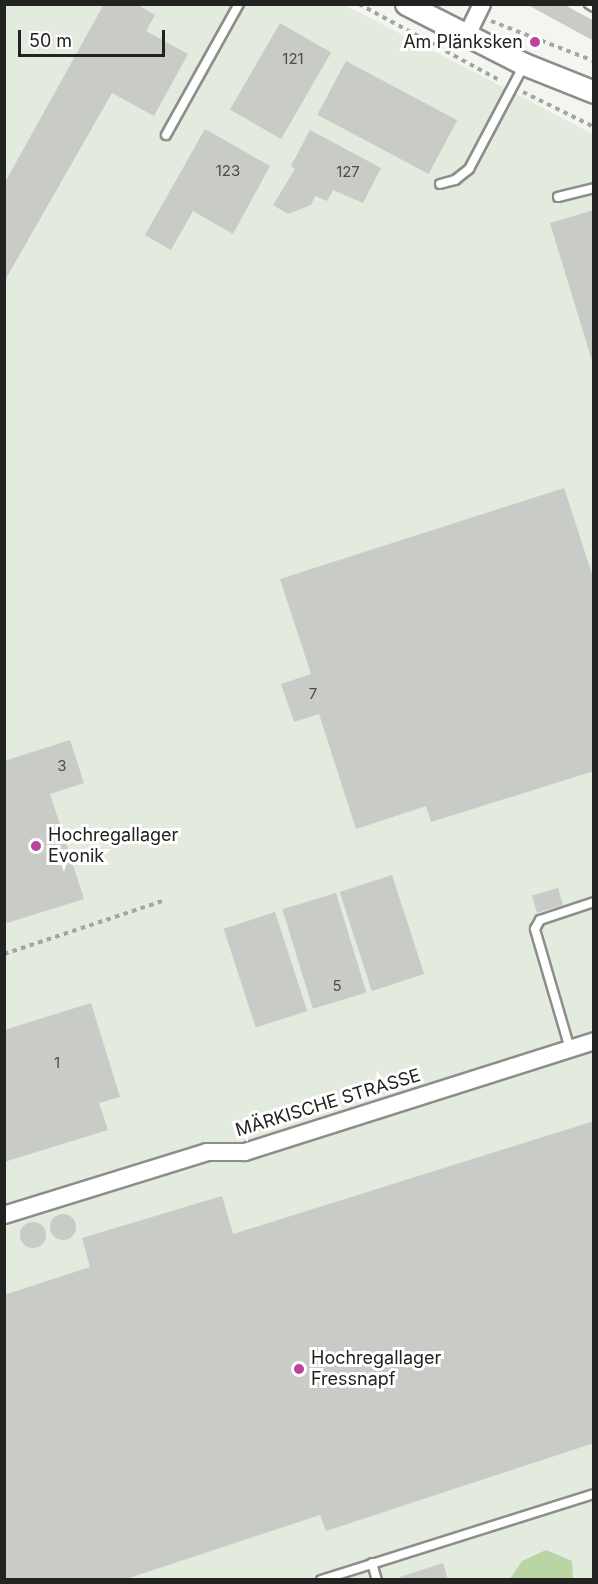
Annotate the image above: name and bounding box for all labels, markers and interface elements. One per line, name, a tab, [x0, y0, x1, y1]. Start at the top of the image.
scale bar	[21, 18, 168, 56]
text: 50 m	[29, 30, 72, 51]
place label: Am Plänksken	[403, 31, 523, 53]
marker: Am Plänksken	[528, 35, 542, 49]
house number: 121	[282, 50, 304, 68]
house number: 123	[216, 162, 240, 180]
house number: 127	[336, 163, 360, 181]
house number: 7	[309, 685, 317, 703]
house number: 3	[57, 757, 67, 775]
place label: Hochregallager Evonik	[48, 825, 178, 868]
marker: Hochregallager Evonik	[29, 839, 43, 853]
house number: 5	[332, 977, 342, 995]
house number: 1	[54, 1054, 60, 1072]
street label: MÄRKISCHE STRASSE	[233, 1065, 423, 1141]
place label: Hochregallager Fressnapf	[311, 1348, 441, 1390]
marker: Hochregallager Fressnapf	[292, 1362, 306, 1376]

